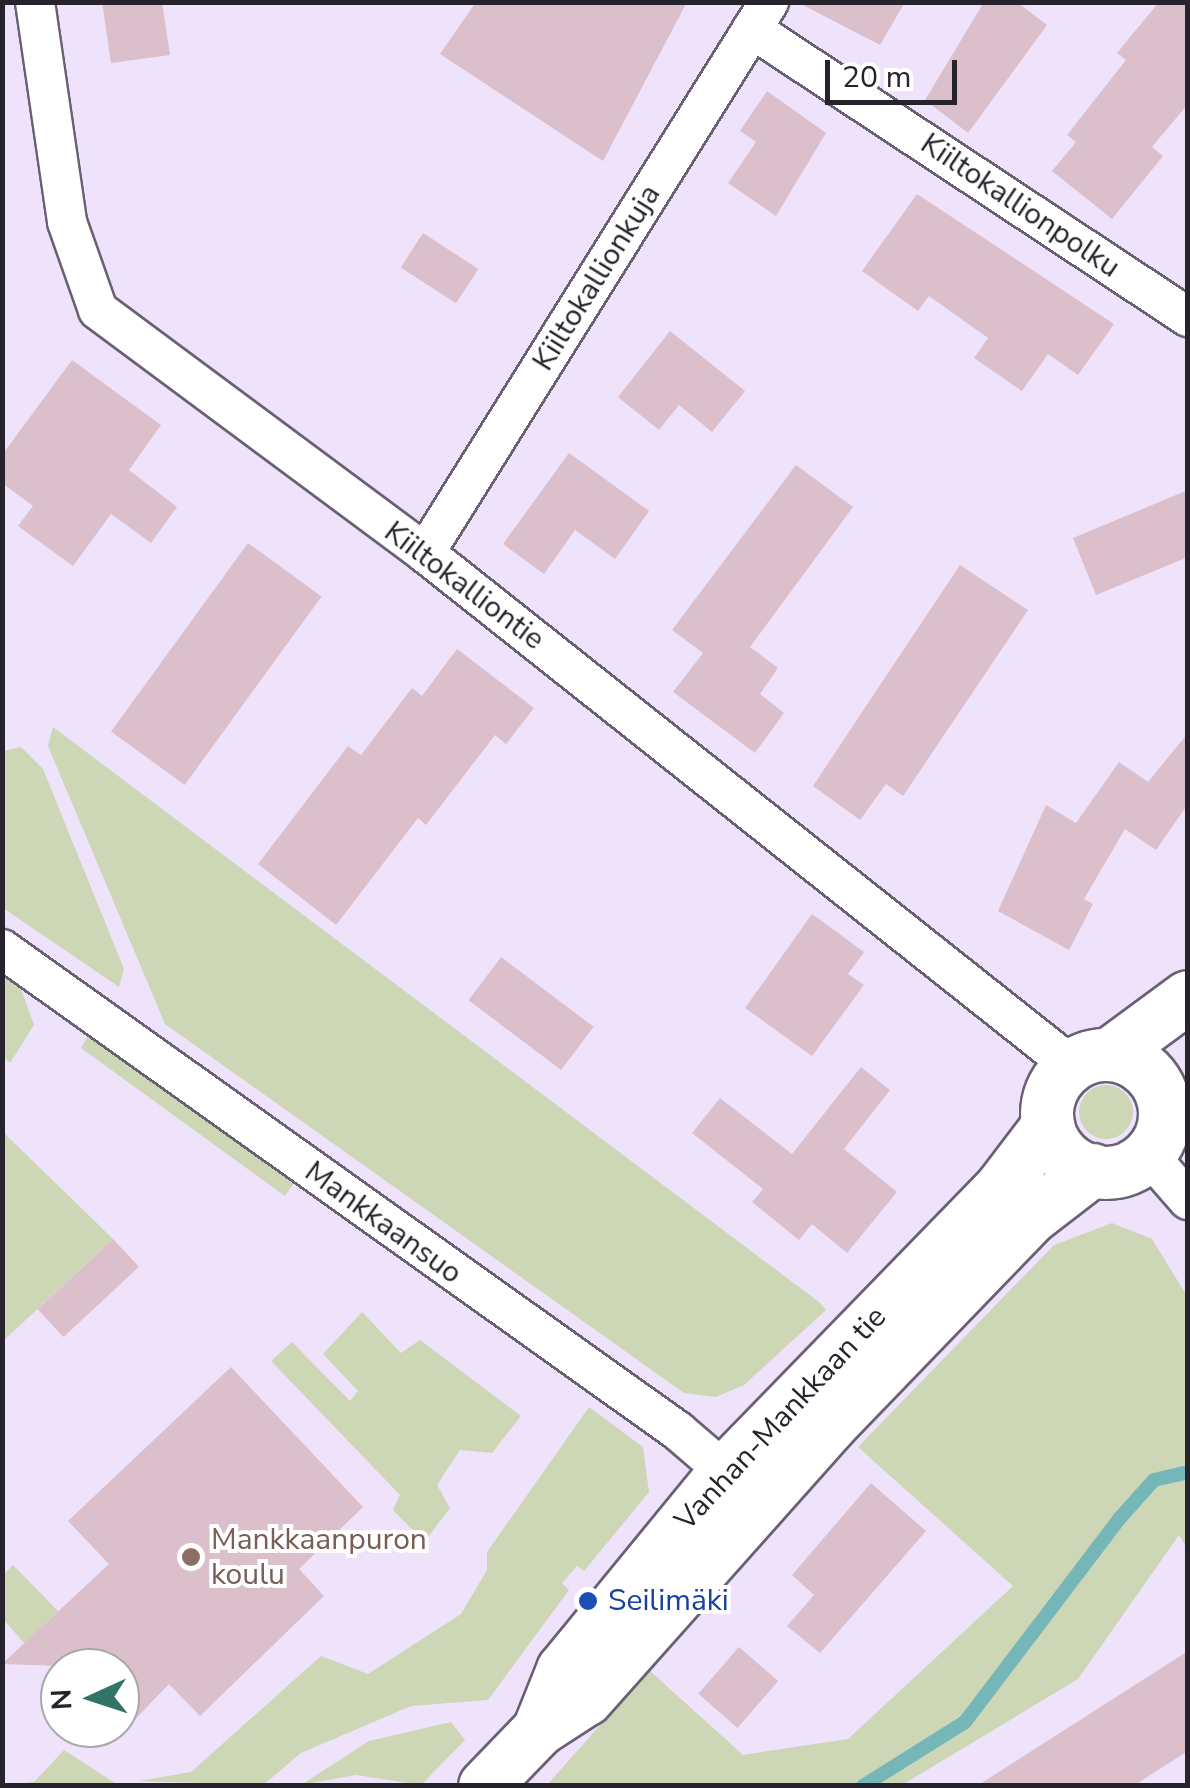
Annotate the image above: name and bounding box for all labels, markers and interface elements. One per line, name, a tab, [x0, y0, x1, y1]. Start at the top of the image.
scale bar	[830, 40, 962, 102]
text: 20 m	[842, 57, 911, 98]
street label: Kiiltokallionpolku	[914, 126, 1126, 286]
street label: Kiiltokallionkuja	[525, 178, 669, 378]
street label: Kiiltokalliontie	[377, 514, 551, 658]
street label: Mankkaansuo	[297, 1154, 469, 1292]
street label: Vanhan-Mankkaan tie	[668, 1300, 894, 1538]
place label: Mankkaanpuron koulu	[211, 1522, 427, 1592]
marker: Mankkaanpuron koulu	[180, 1546, 202, 1568]
place label: Seilimäki	[608, 1583, 729, 1619]
marker: Seilimäki	[577, 1590, 599, 1612]
north arrow	[40, 1648, 140, 1748]
text: N	[43, 1688, 82, 1711]

